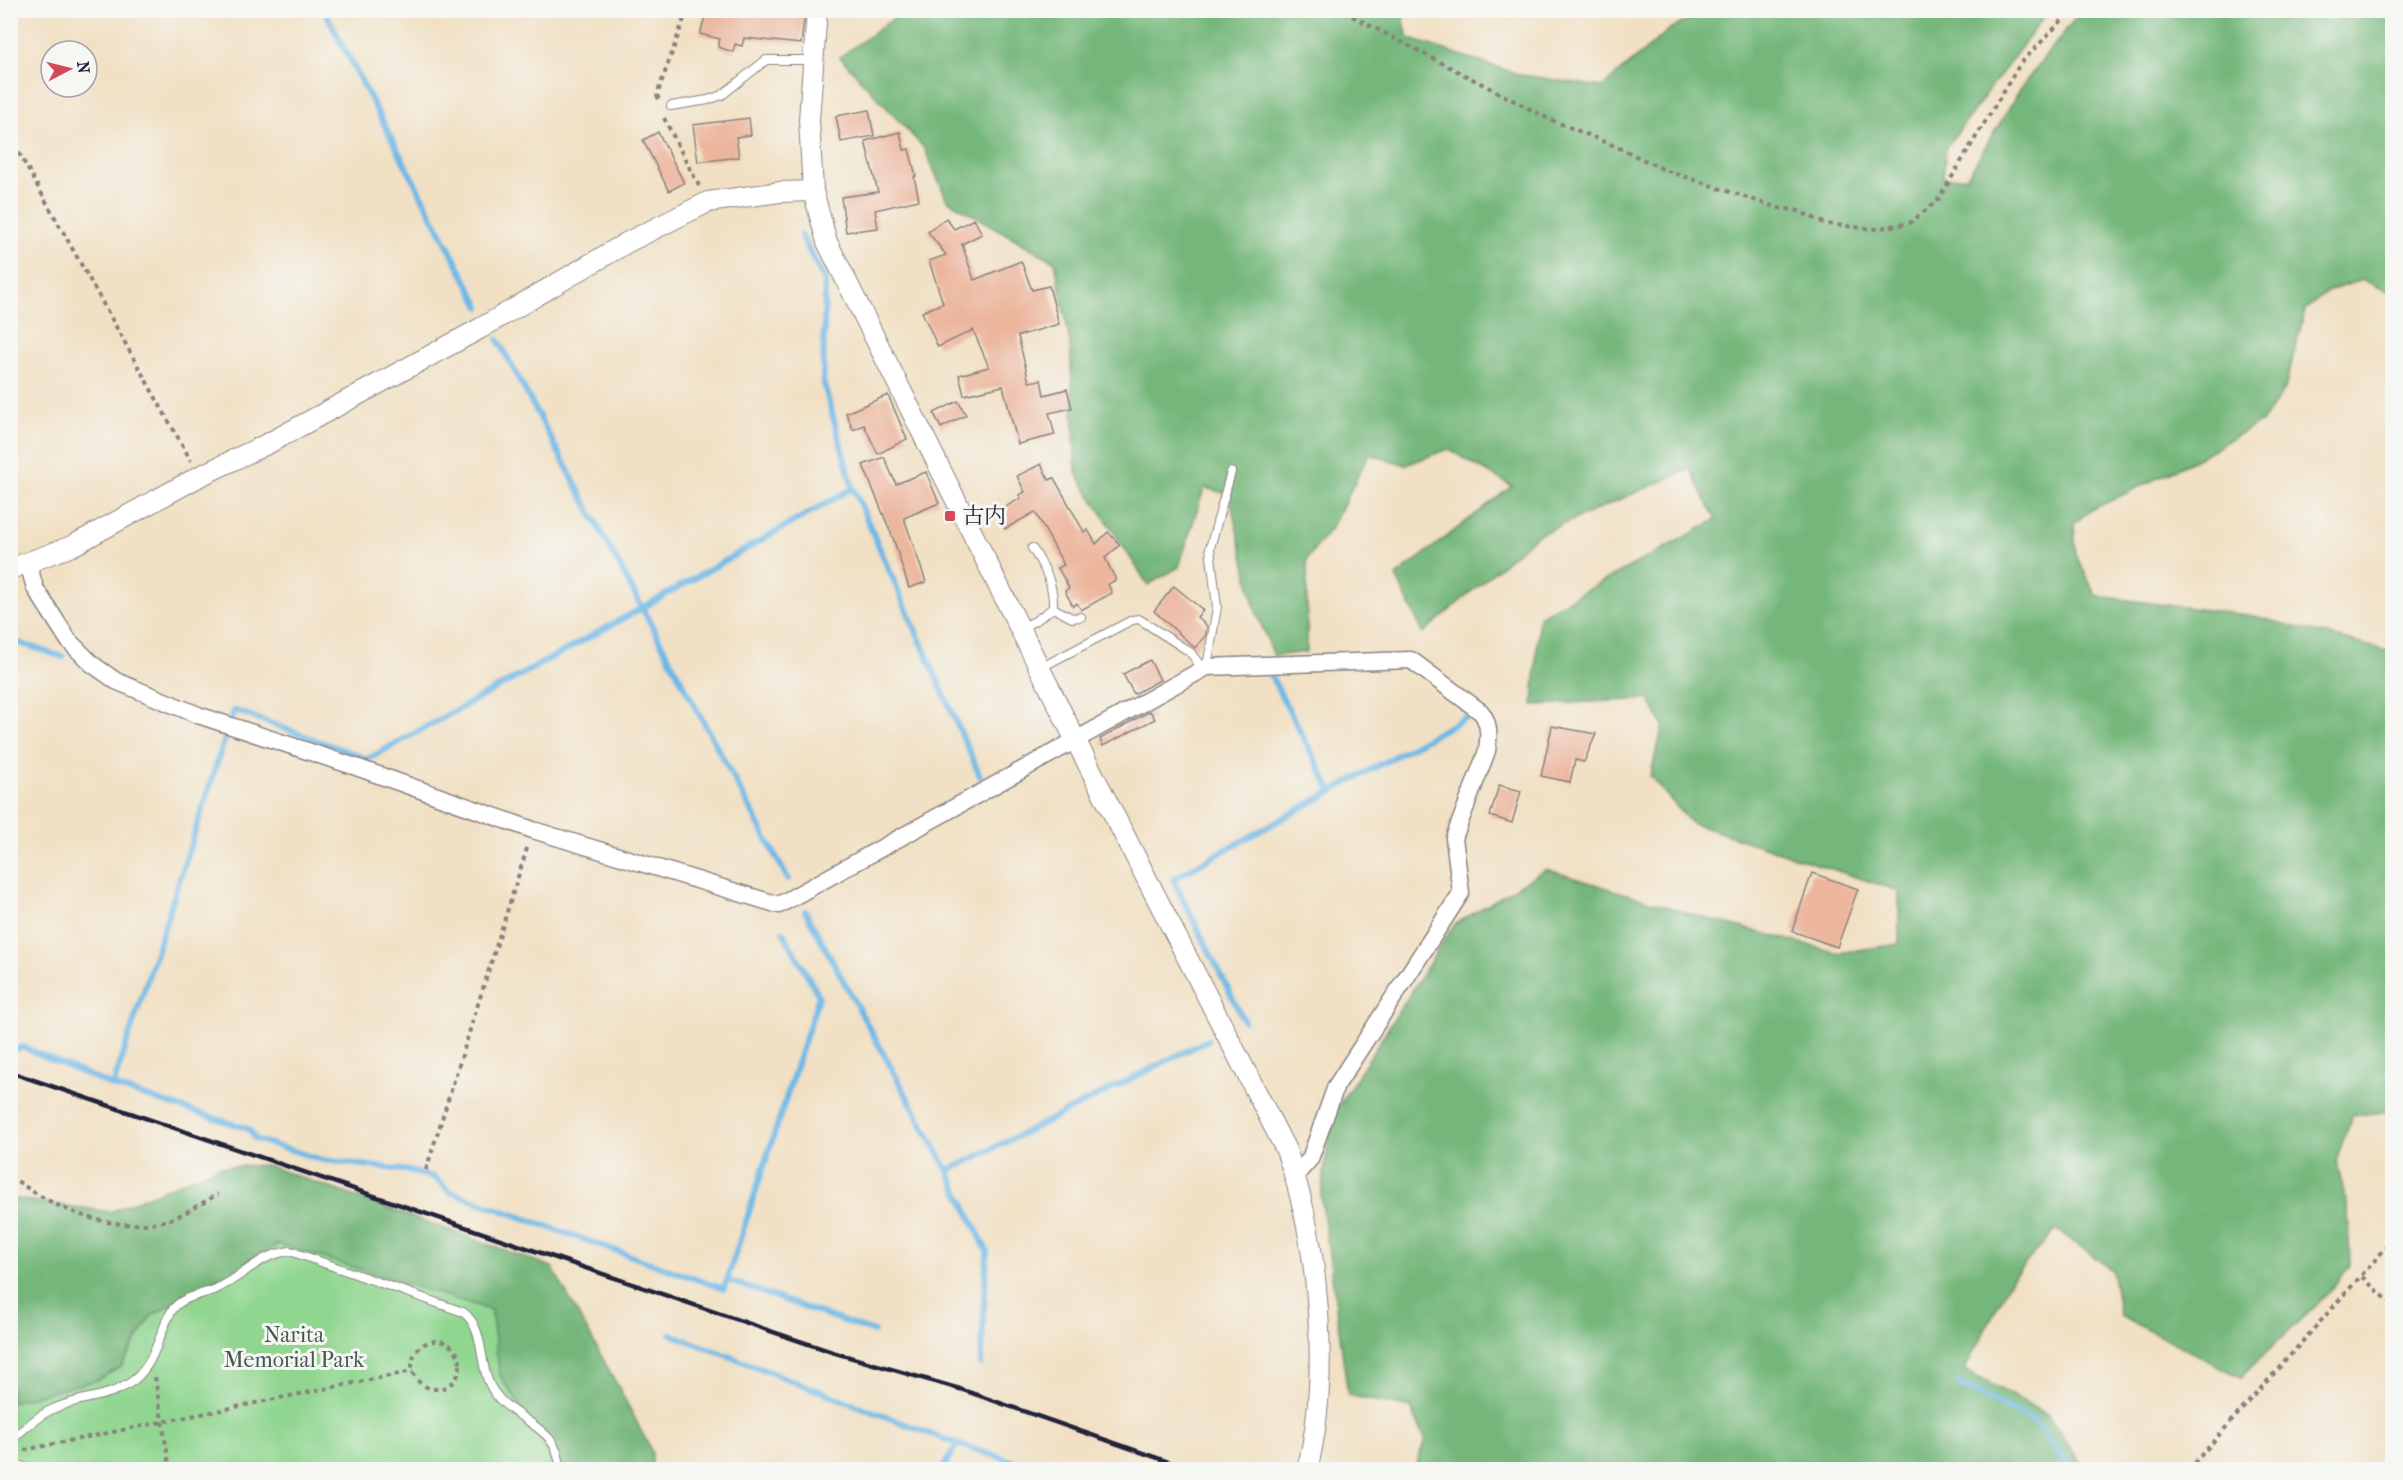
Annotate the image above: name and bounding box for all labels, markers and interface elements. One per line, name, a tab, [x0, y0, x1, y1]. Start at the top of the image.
north arrow	[39, 39, 99, 99]
text: N	[73, 60, 94, 75]
place label: 古内	[962, 503, 1006, 529]
marker: 古内	[943, 509, 957, 523]
park label: Narita Memorial Park	[224, 1322, 365, 1373]

